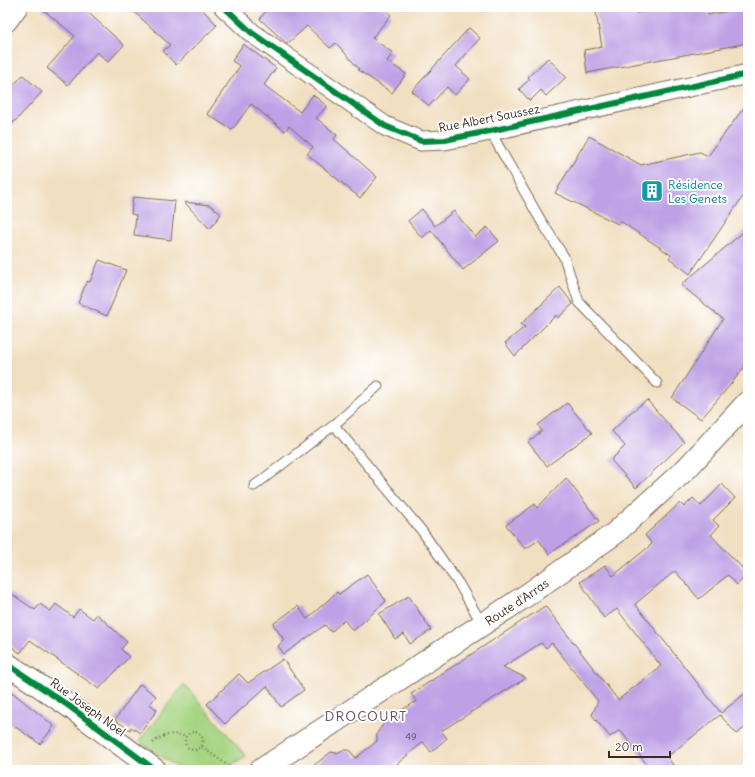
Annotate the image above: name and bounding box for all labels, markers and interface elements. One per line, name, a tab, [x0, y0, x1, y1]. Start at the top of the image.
street label: Rue Albert Saussez	[437, 101, 541, 135]
place label: Résidence Les Genets	[668, 177, 727, 206]
building icon: Résidence Les Genets	[639, 178, 665, 204]
street label: Route d'Arras	[482, 575, 551, 628]
street label: Rue Joseph Noel	[47, 675, 129, 739]
district label: DROCOURT	[325, 707, 407, 725]
house number: 49	[405, 730, 417, 743]
scale bar	[609, 733, 670, 759]
text: 20 m	[615, 739, 643, 754]

